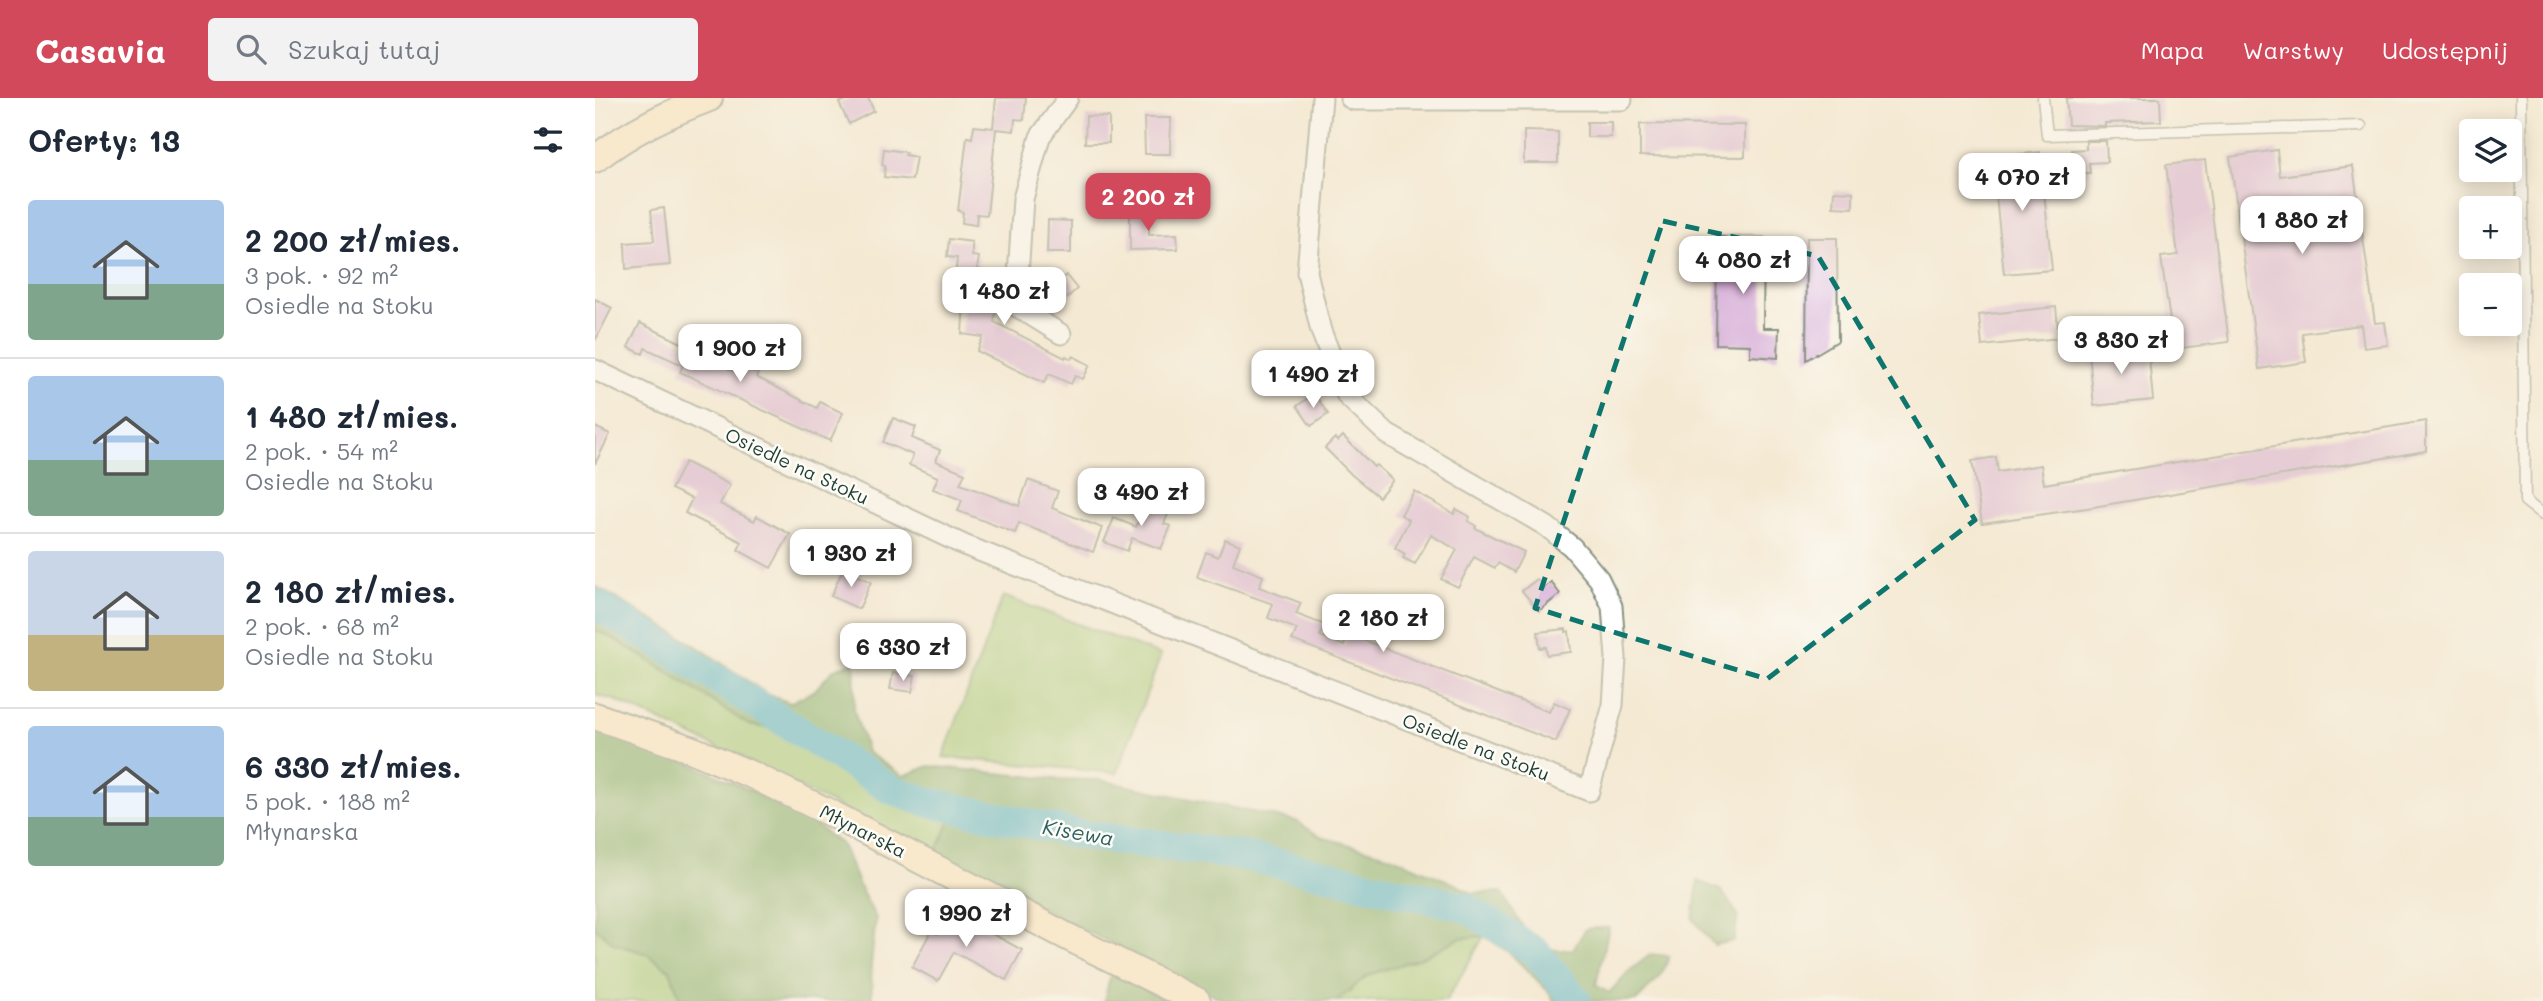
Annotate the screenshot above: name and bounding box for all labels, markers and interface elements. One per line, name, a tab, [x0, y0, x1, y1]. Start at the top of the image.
search box	[208, 18, 698, 81]
text: Casavia	[35, 28, 166, 71]
icon: search	[232, 30, 270, 68]
text: Szukaj tutaj	[288, 32, 440, 66]
text: Mapa	[2141, 34, 2204, 65]
text: Warstwy	[2242, 34, 2344, 65]
text: Udostępnij	[2382, 34, 2508, 65]
map controls	[2459, 119, 2522, 336]
button: layers	[2459, 119, 2522, 182]
text: Oferty: 13	[28, 120, 180, 160]
icon: filters	[529, 121, 567, 159]
pin: 4 070 zł	[1950, 153, 2094, 213]
text: 4 070 zł	[1975, 161, 2069, 191]
pin: 2 200 zł	[1076, 174, 1220, 233]
text: 2 200 zł	[1101, 181, 1195, 211]
button: +	[2459, 196, 2522, 259]
pin: 1 880 zł	[2230, 197, 2374, 256]
text: 1 880 zł	[2256, 204, 2348, 234]
text: 2 200 zł/mies.	[245, 220, 460, 260]
icon: home	[84, 228, 168, 312]
pin: 4 080 zł	[1671, 236, 1815, 296]
text: 4 080 zł	[1695, 244, 1791, 274]
text: 3 pok. · 92 m²	[245, 260, 398, 290]
pin: 1 480 zł	[932, 268, 1076, 327]
button: −	[2459, 273, 2522, 336]
text: 1 480 zł	[958, 275, 1050, 305]
text: Osiedle na Stoku	[245, 290, 434, 320]
pin: 3 830 zł	[2049, 316, 2193, 376]
pin: 1 900 zł	[668, 324, 812, 384]
text: 3 830 zł	[2074, 324, 2168, 354]
text: 1 900 zł	[694, 332, 786, 362]
pin: 1 490 zł	[1241, 350, 1385, 410]
text: 1 490 zł	[1267, 358, 1359, 388]
text: 1 480 zł/mies.	[245, 396, 458, 436]
icon: home	[84, 404, 168, 488]
street label: Osiedle na Stoku	[721, 421, 873, 510]
text: 2 pok. · 54 m²	[245, 436, 398, 466]
text: Osiedle na Stoku	[245, 466, 434, 496]
pin: 3 490 zł	[1069, 468, 1213, 528]
text: 3 490 zł	[1094, 476, 1188, 506]
pin: 1 930 zł	[779, 530, 923, 589]
text: 1 930 zł	[806, 537, 896, 567]
text: 2 180 zł/mies.	[245, 571, 456, 611]
icon: home	[84, 579, 168, 663]
pin: 2 180 zł	[1311, 594, 1455, 654]
text: 2 180 zł	[1338, 602, 1428, 632]
text: 2 pok. · 68 m²	[245, 611, 399, 641]
pin: 6 330 zł	[831, 624, 975, 683]
text: 6 330 zł	[856, 631, 950, 661]
text: Osiedle na Stoku	[245, 641, 434, 671]
street label: Osiedle na Stoku	[1399, 707, 1553, 786]
text: 6 330 zł/mies.	[245, 746, 461, 786]
icon: home	[84, 754, 168, 838]
text: 5 pok. · 188 m²	[245, 786, 410, 816]
street label: Młynarska	[816, 798, 911, 863]
water label: Kisewa	[1041, 812, 1116, 851]
text: Młynarska	[245, 816, 359, 846]
pin: 1 990 zł	[894, 890, 1038, 949]
text: 1 990 zł	[921, 897, 1011, 927]

